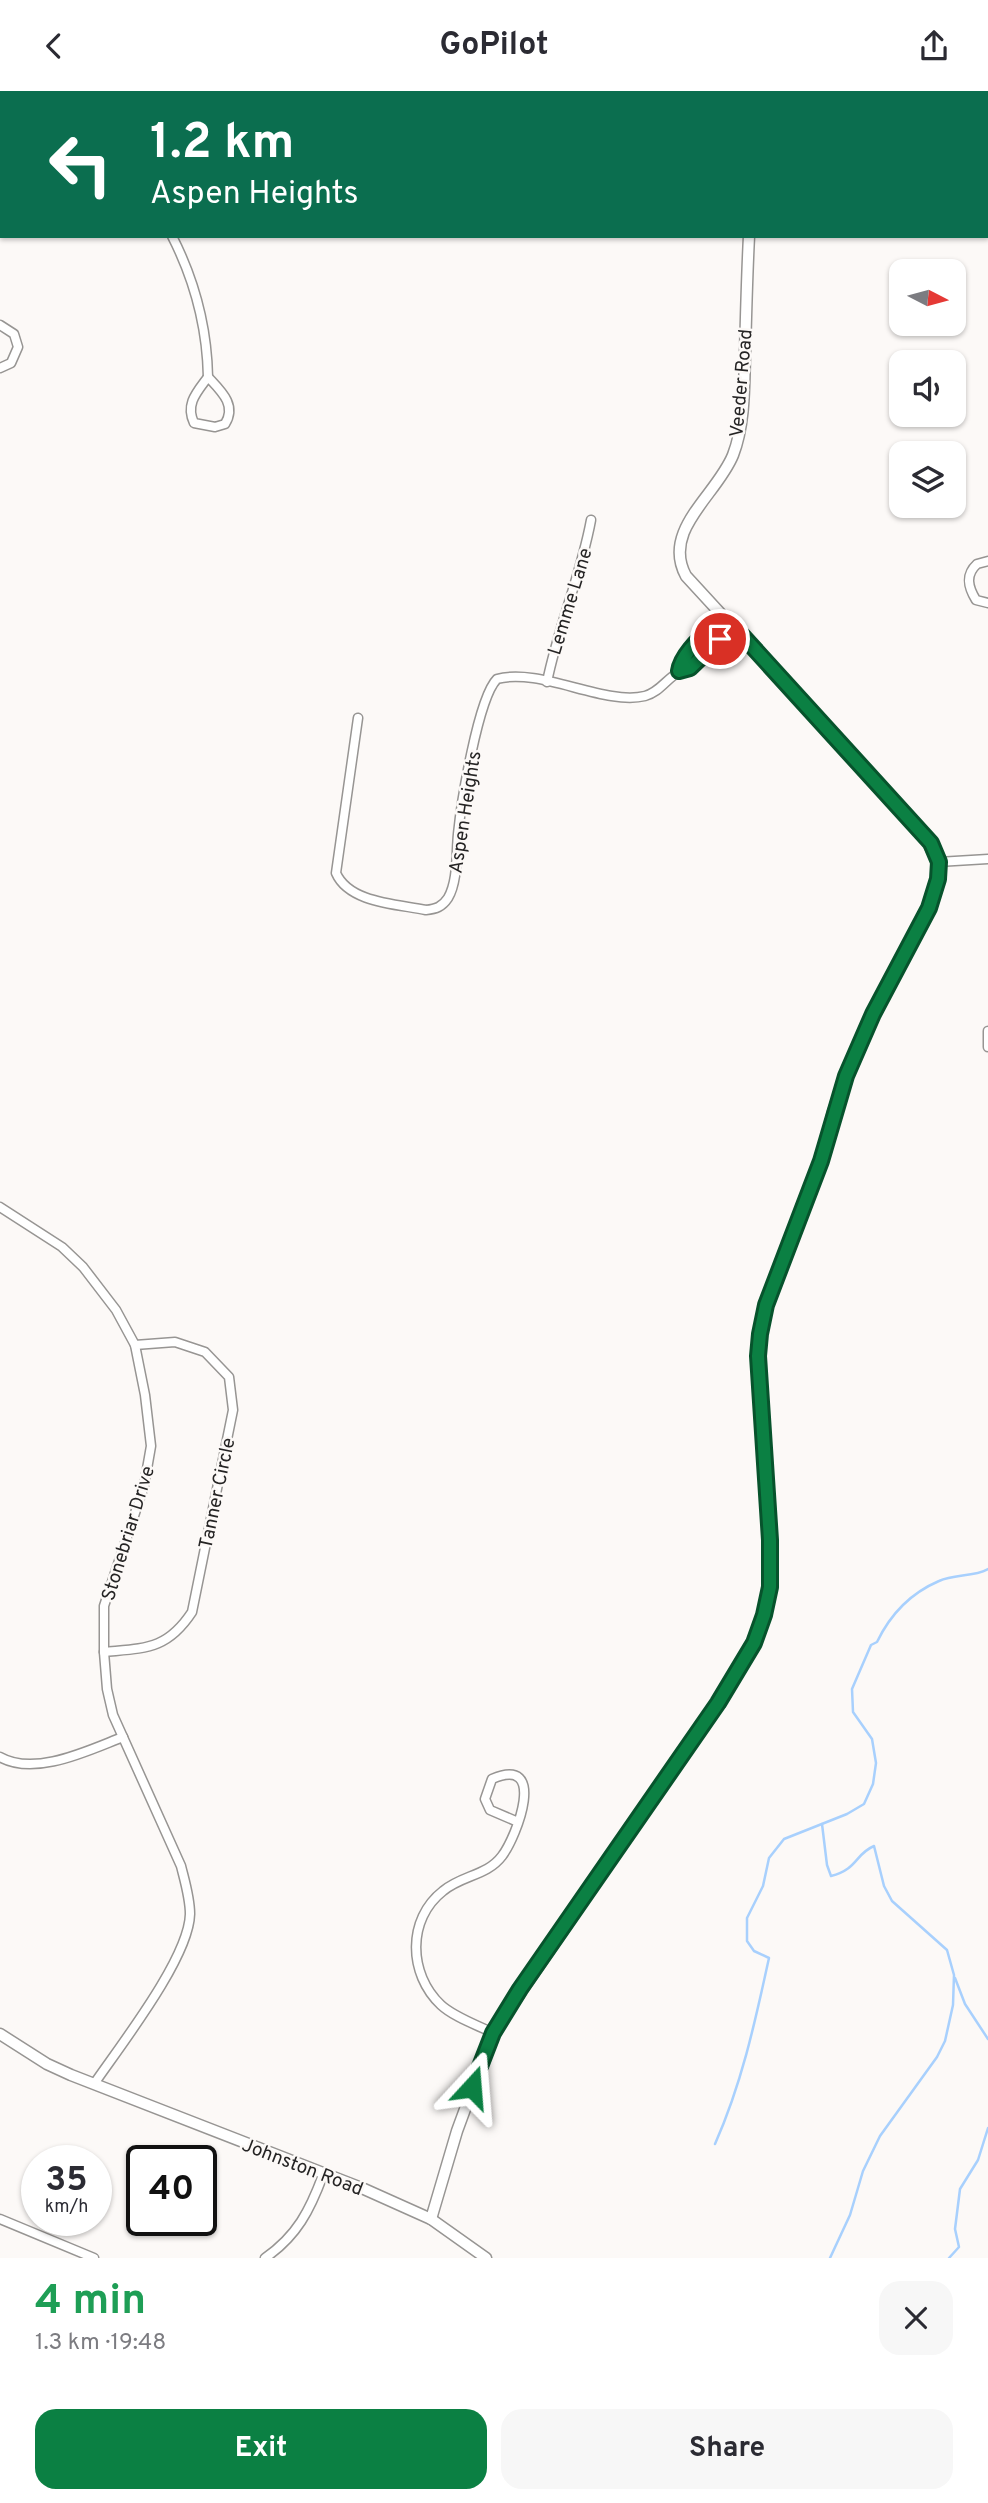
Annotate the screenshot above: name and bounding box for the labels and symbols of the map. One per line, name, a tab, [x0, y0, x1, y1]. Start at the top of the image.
north arrow	[889, 259, 966, 336]
street label: Veeder Road	[725, 328, 759, 438]
street label: Lemme Lane	[543, 545, 599, 658]
pin	[690, 609, 750, 669]
street label: Aspen Heights	[444, 749, 488, 875]
street label: Tanner Circle	[194, 1436, 241, 1551]
street label: Stonebriar Drive	[97, 1463, 161, 1604]
position arrow	[435, 2050, 509, 2124]
street label: Johnston Road	[238, 2134, 366, 2202]
speed limit sign: 40	[126, 2145, 217, 2236]

